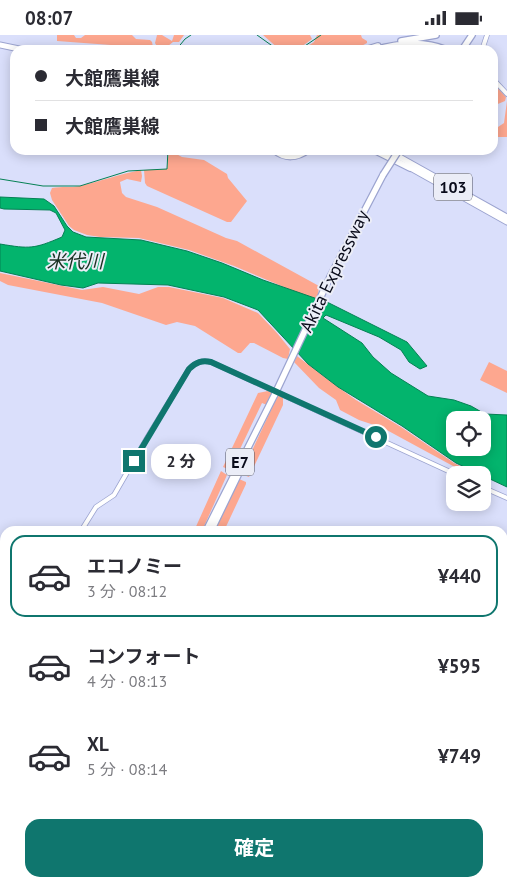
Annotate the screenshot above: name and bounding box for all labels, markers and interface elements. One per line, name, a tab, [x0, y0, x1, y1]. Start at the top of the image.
text: 08:07	[25, 6, 73, 30]
text: 大館鷹巣線	[65, 66, 160, 90]
text: 大館鷹巣線	[65, 114, 160, 138]
road number: 103	[434, 173, 472, 201]
street label: Akita Expressway	[294, 205, 374, 336]
water label: 米代川	[46, 249, 105, 273]
map controls	[446, 411, 491, 511]
button: locate	[446, 411, 491, 456]
route start	[365, 426, 387, 448]
callout: 2 分	[152, 443, 212, 479]
road number: E7	[226, 449, 254, 476]
route end	[123, 450, 145, 472]
text: 2 分	[166, 451, 196, 471]
button: layers	[446, 466, 491, 511]
icon: car	[27, 554, 72, 599]
text: エコノミー	[87, 554, 182, 578]
text: ¥440	[438, 564, 481, 588]
text: 3 分 · 08:12	[87, 581, 167, 601]
icon: car	[27, 644, 72, 689]
text: コンフォート	[87, 644, 200, 668]
text: ¥595	[438, 654, 481, 678]
text: 4 分 · 08:13	[87, 671, 167, 691]
text: XL	[87, 732, 109, 756]
icon: car	[27, 734, 72, 779]
text: ¥749	[438, 744, 481, 768]
text: 5 分 · 08:14	[87, 759, 167, 779]
button: 確定	[25, 819, 483, 877]

